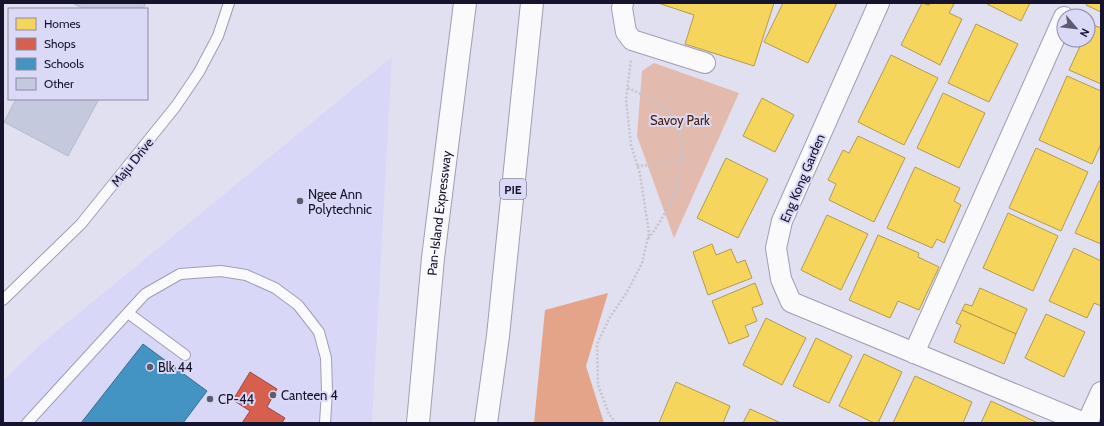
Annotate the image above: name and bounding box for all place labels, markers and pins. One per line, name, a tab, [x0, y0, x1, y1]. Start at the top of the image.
place label: Ngee Ann Polytechnic	[308, 186, 372, 217]
marker: Ngee Ann Polytechnic	[295, 196, 305, 206]
place label: Blk 44	[158, 359, 193, 375]
marker: Blk 44	[145, 362, 155, 372]
place label: Canteen 4	[281, 387, 338, 403]
marker: Canteen 4	[268, 390, 278, 400]
place label: CP-44	[218, 391, 254, 407]
marker: CP-44	[205, 394, 215, 404]

